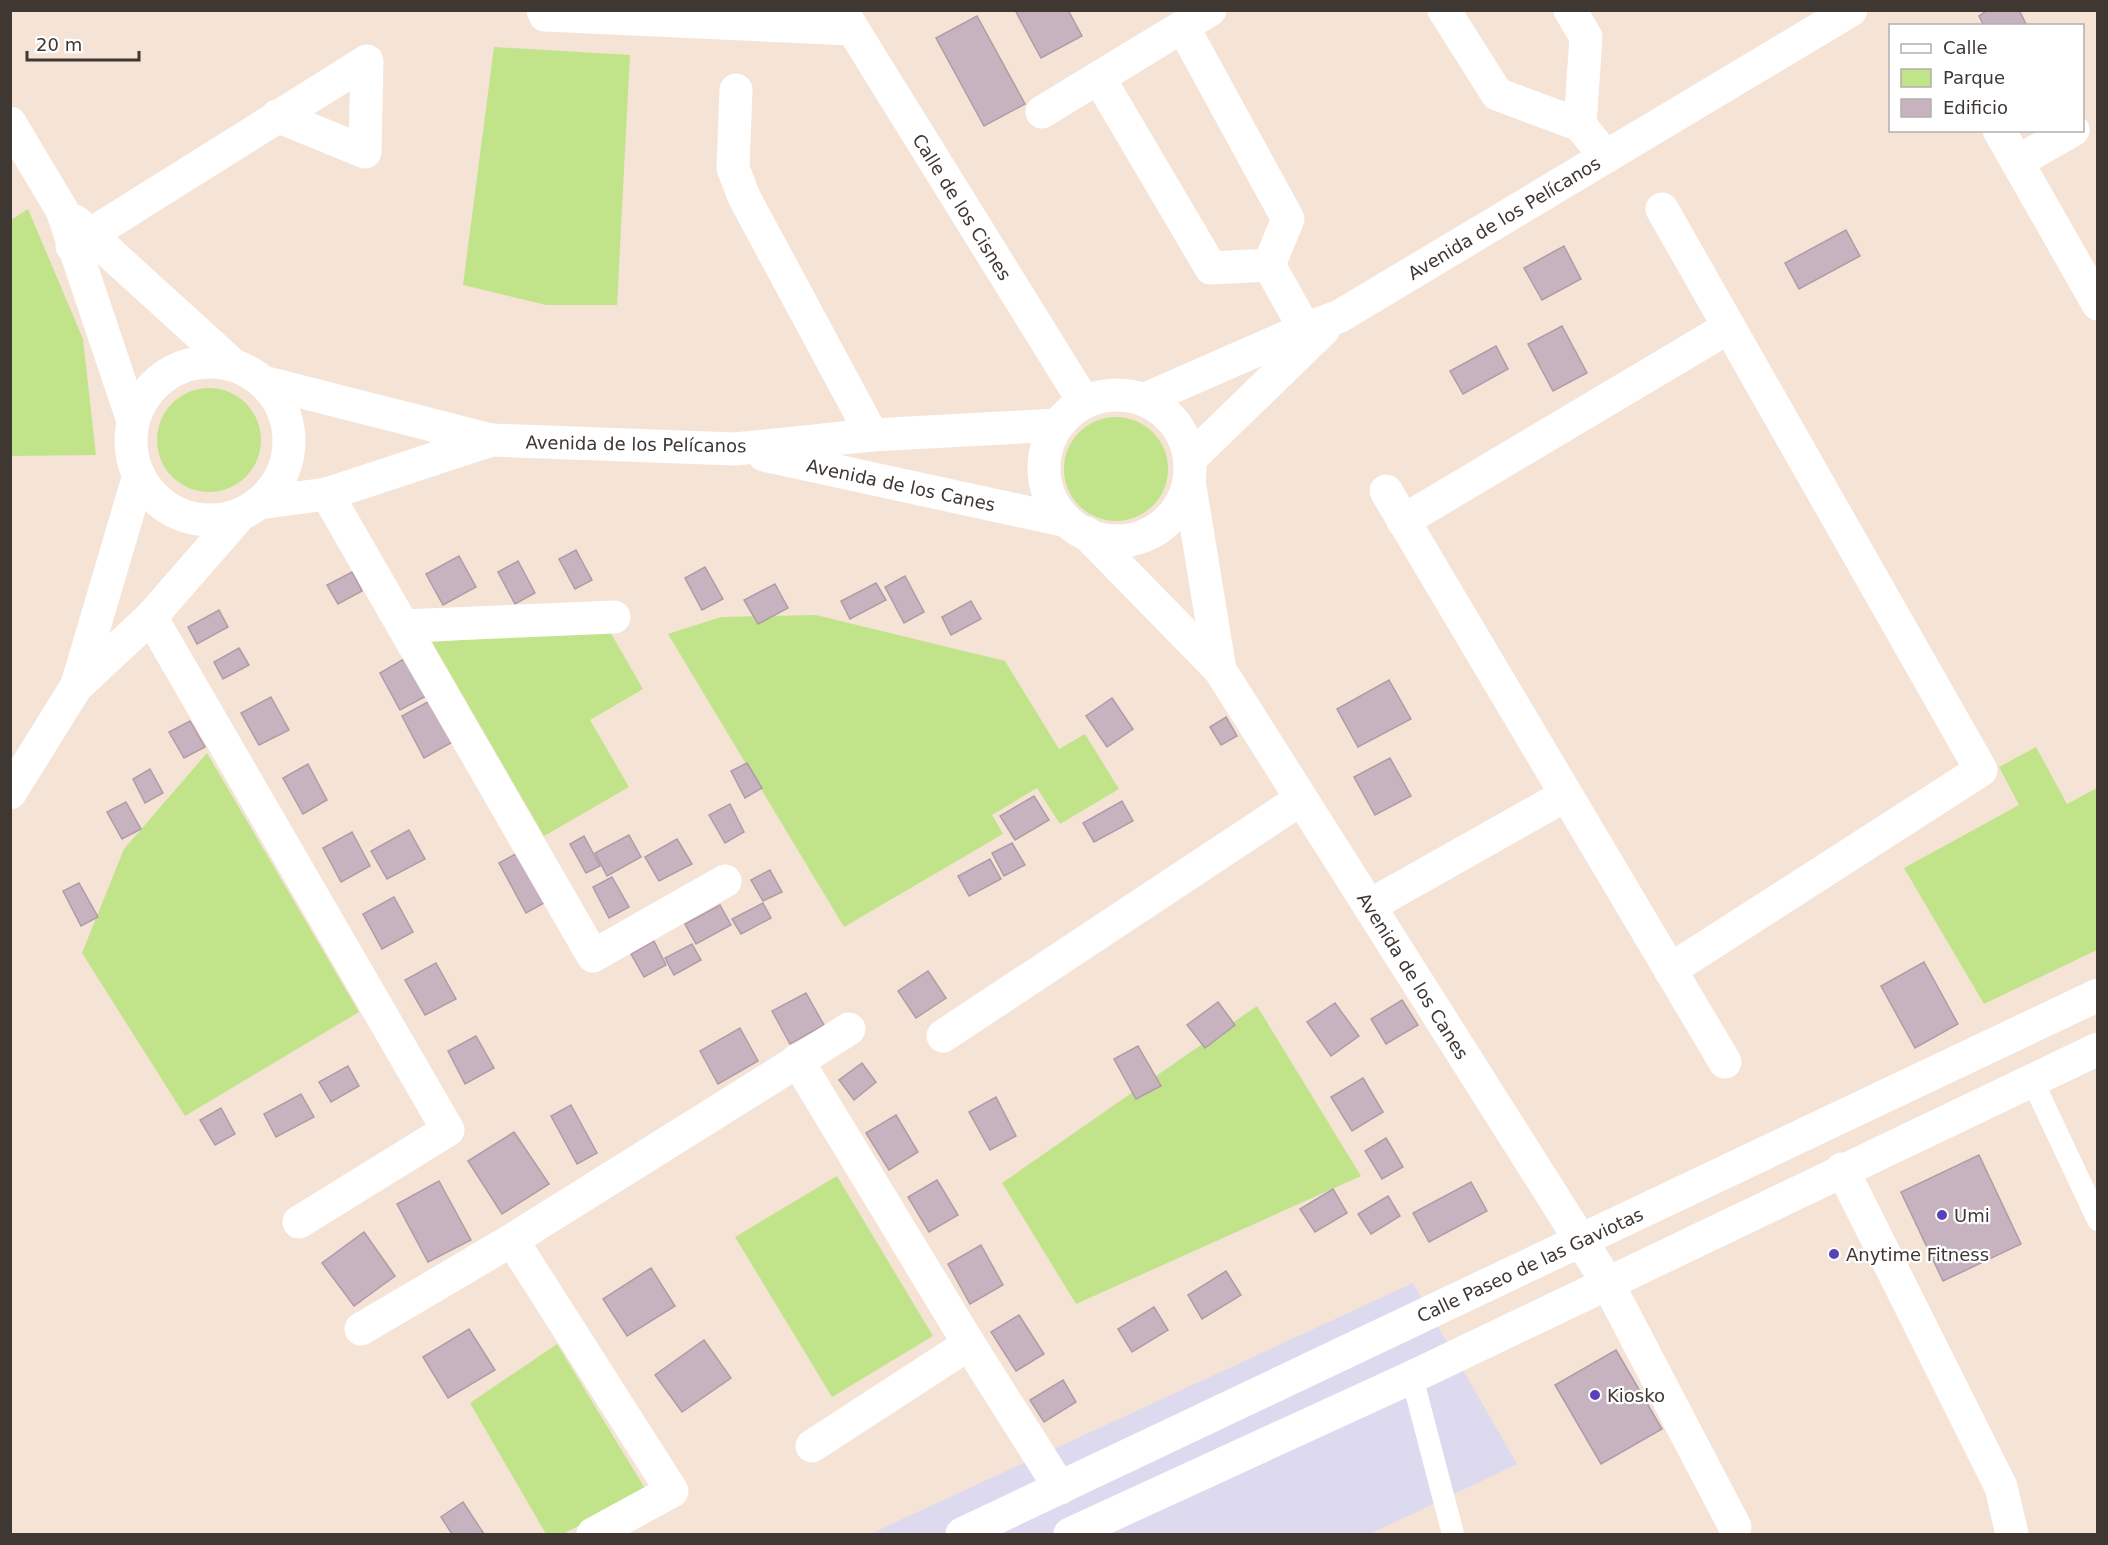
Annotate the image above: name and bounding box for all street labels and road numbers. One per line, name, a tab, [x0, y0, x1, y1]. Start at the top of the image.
street label: Calle de los Cisnes	[908, 130, 1016, 284]
street label: Avenida de los Pelícanos	[1404, 152, 1604, 284]
street label: Avenida de los Pelícanos	[525, 432, 747, 456]
street label: Avenida de los Canes	[805, 455, 997, 515]
street label: Avenida de los Canes	[1353, 889, 1473, 1063]
street label: Calle Paseo de las Gaviotas	[1414, 1203, 1646, 1327]

